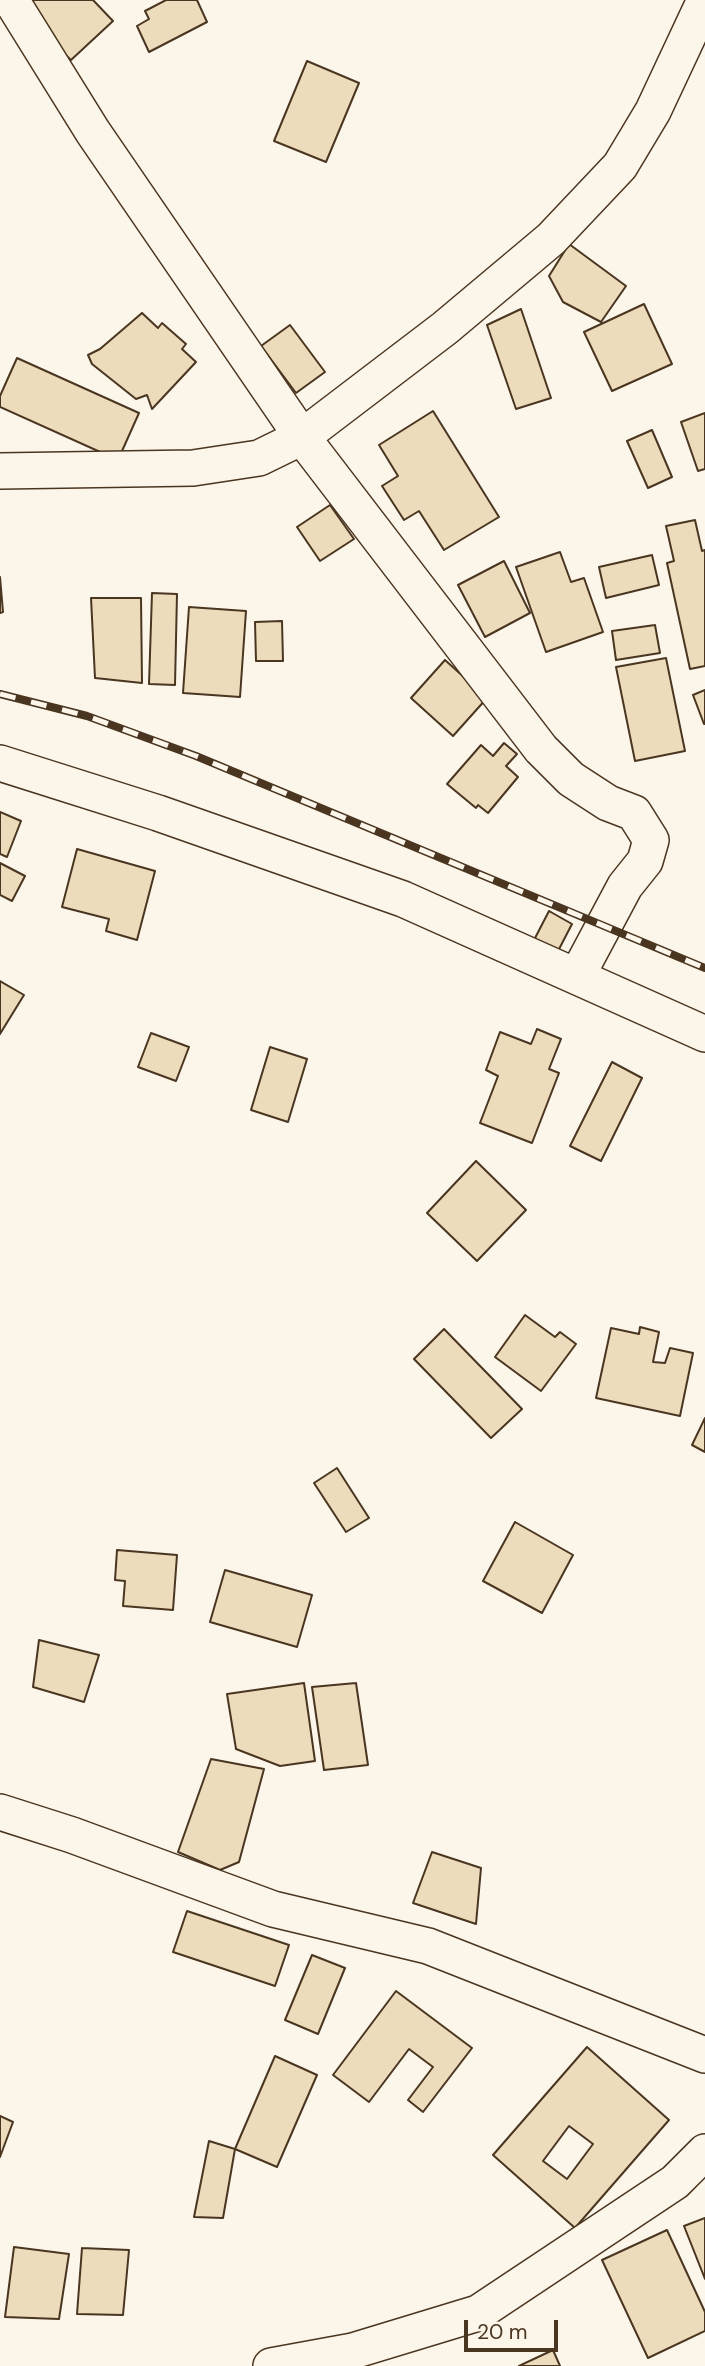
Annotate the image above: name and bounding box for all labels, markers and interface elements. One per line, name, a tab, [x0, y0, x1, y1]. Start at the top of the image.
scale bar	[467, 2306, 562, 2350]
text: 20 m	[477, 2318, 528, 2346]

